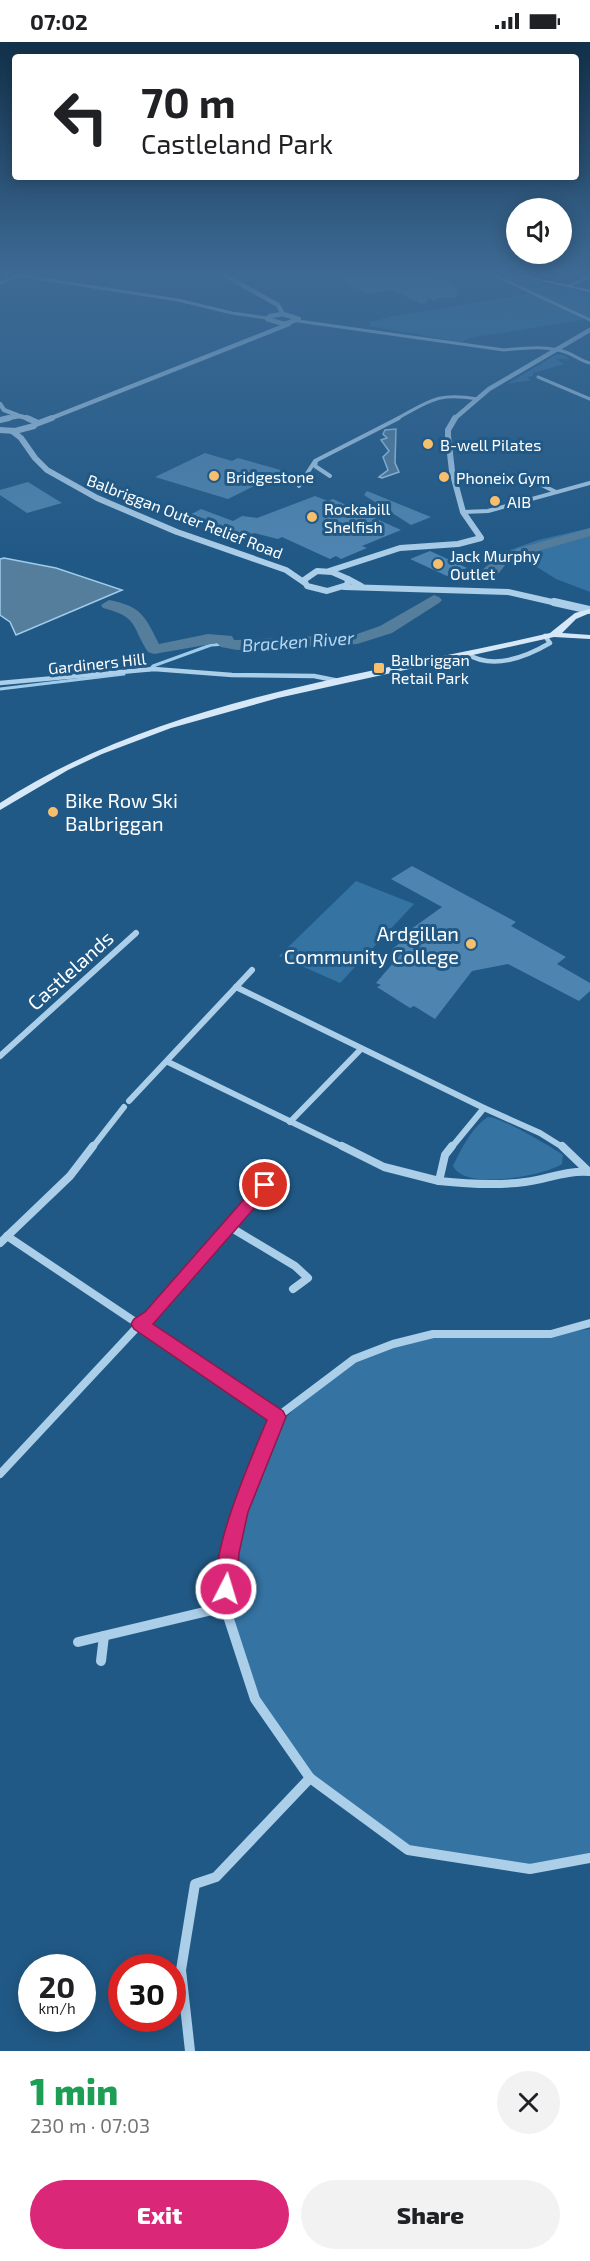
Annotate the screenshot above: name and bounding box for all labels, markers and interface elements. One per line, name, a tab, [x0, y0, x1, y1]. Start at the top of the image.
text: 07:02	[30, 8, 88, 34]
text: 70 m	[141, 76, 236, 126]
icon: left	[42, 78, 120, 156]
text: Castleland Park	[141, 127, 333, 159]
map controls	[506, 198, 572, 264]
button: sound	[506, 198, 572, 264]
place label: B-well Pilates	[440, 435, 541, 454]
marker: B-well Pilates	[421, 437, 435, 451]
place label: Bridgestone	[226, 467, 314, 486]
place label: Phoneix Gym	[456, 468, 550, 487]
marker: Bridgestone	[207, 469, 221, 483]
street label: Balbriggan Outer Relief Road	[84, 470, 286, 562]
marker: Phoneix Gym	[437, 470, 451, 484]
place label: AIB	[507, 492, 531, 511]
marker: AIB	[488, 494, 502, 508]
place label: Rockabill Shelfish	[324, 499, 390, 536]
marker: Rockabill Shelfish	[305, 510, 319, 524]
place label: Jack Murphy Outlet	[450, 546, 541, 583]
marker: Jack Murphy Outlet	[431, 557, 445, 571]
water label: Bracken River	[241, 626, 356, 656]
street label: Gardiners Hill	[47, 648, 147, 678]
place label: Balbriggan Retail Park	[391, 650, 470, 687]
marker: Balbriggan Retail Park	[372, 661, 386, 675]
place label: Bike Row Ski Balbriggan	[65, 788, 178, 835]
marker: Bike Row Ski Balbriggan	[46, 805, 60, 819]
place label: Ardgillan Community College	[284, 921, 459, 968]
street label: Castlelands	[22, 925, 118, 1015]
marker: Ardgillan Community College	[464, 937, 478, 951]
pin	[239, 1159, 290, 1210]
icon: arrive	[248, 1168, 281, 1201]
position arrow	[194, 1557, 258, 1621]
speed limit sign: 30	[108, 1954, 186, 2032]
text: 20	[39, 1968, 75, 2004]
text: km/h	[38, 1999, 76, 2017]
text: 1 min	[30, 2069, 118, 2112]
button: close	[497, 2071, 560, 2134]
text: 230 m · 07:03	[30, 2113, 150, 2137]
button: Exit	[30, 2180, 289, 2249]
button: Share	[301, 2180, 560, 2249]

